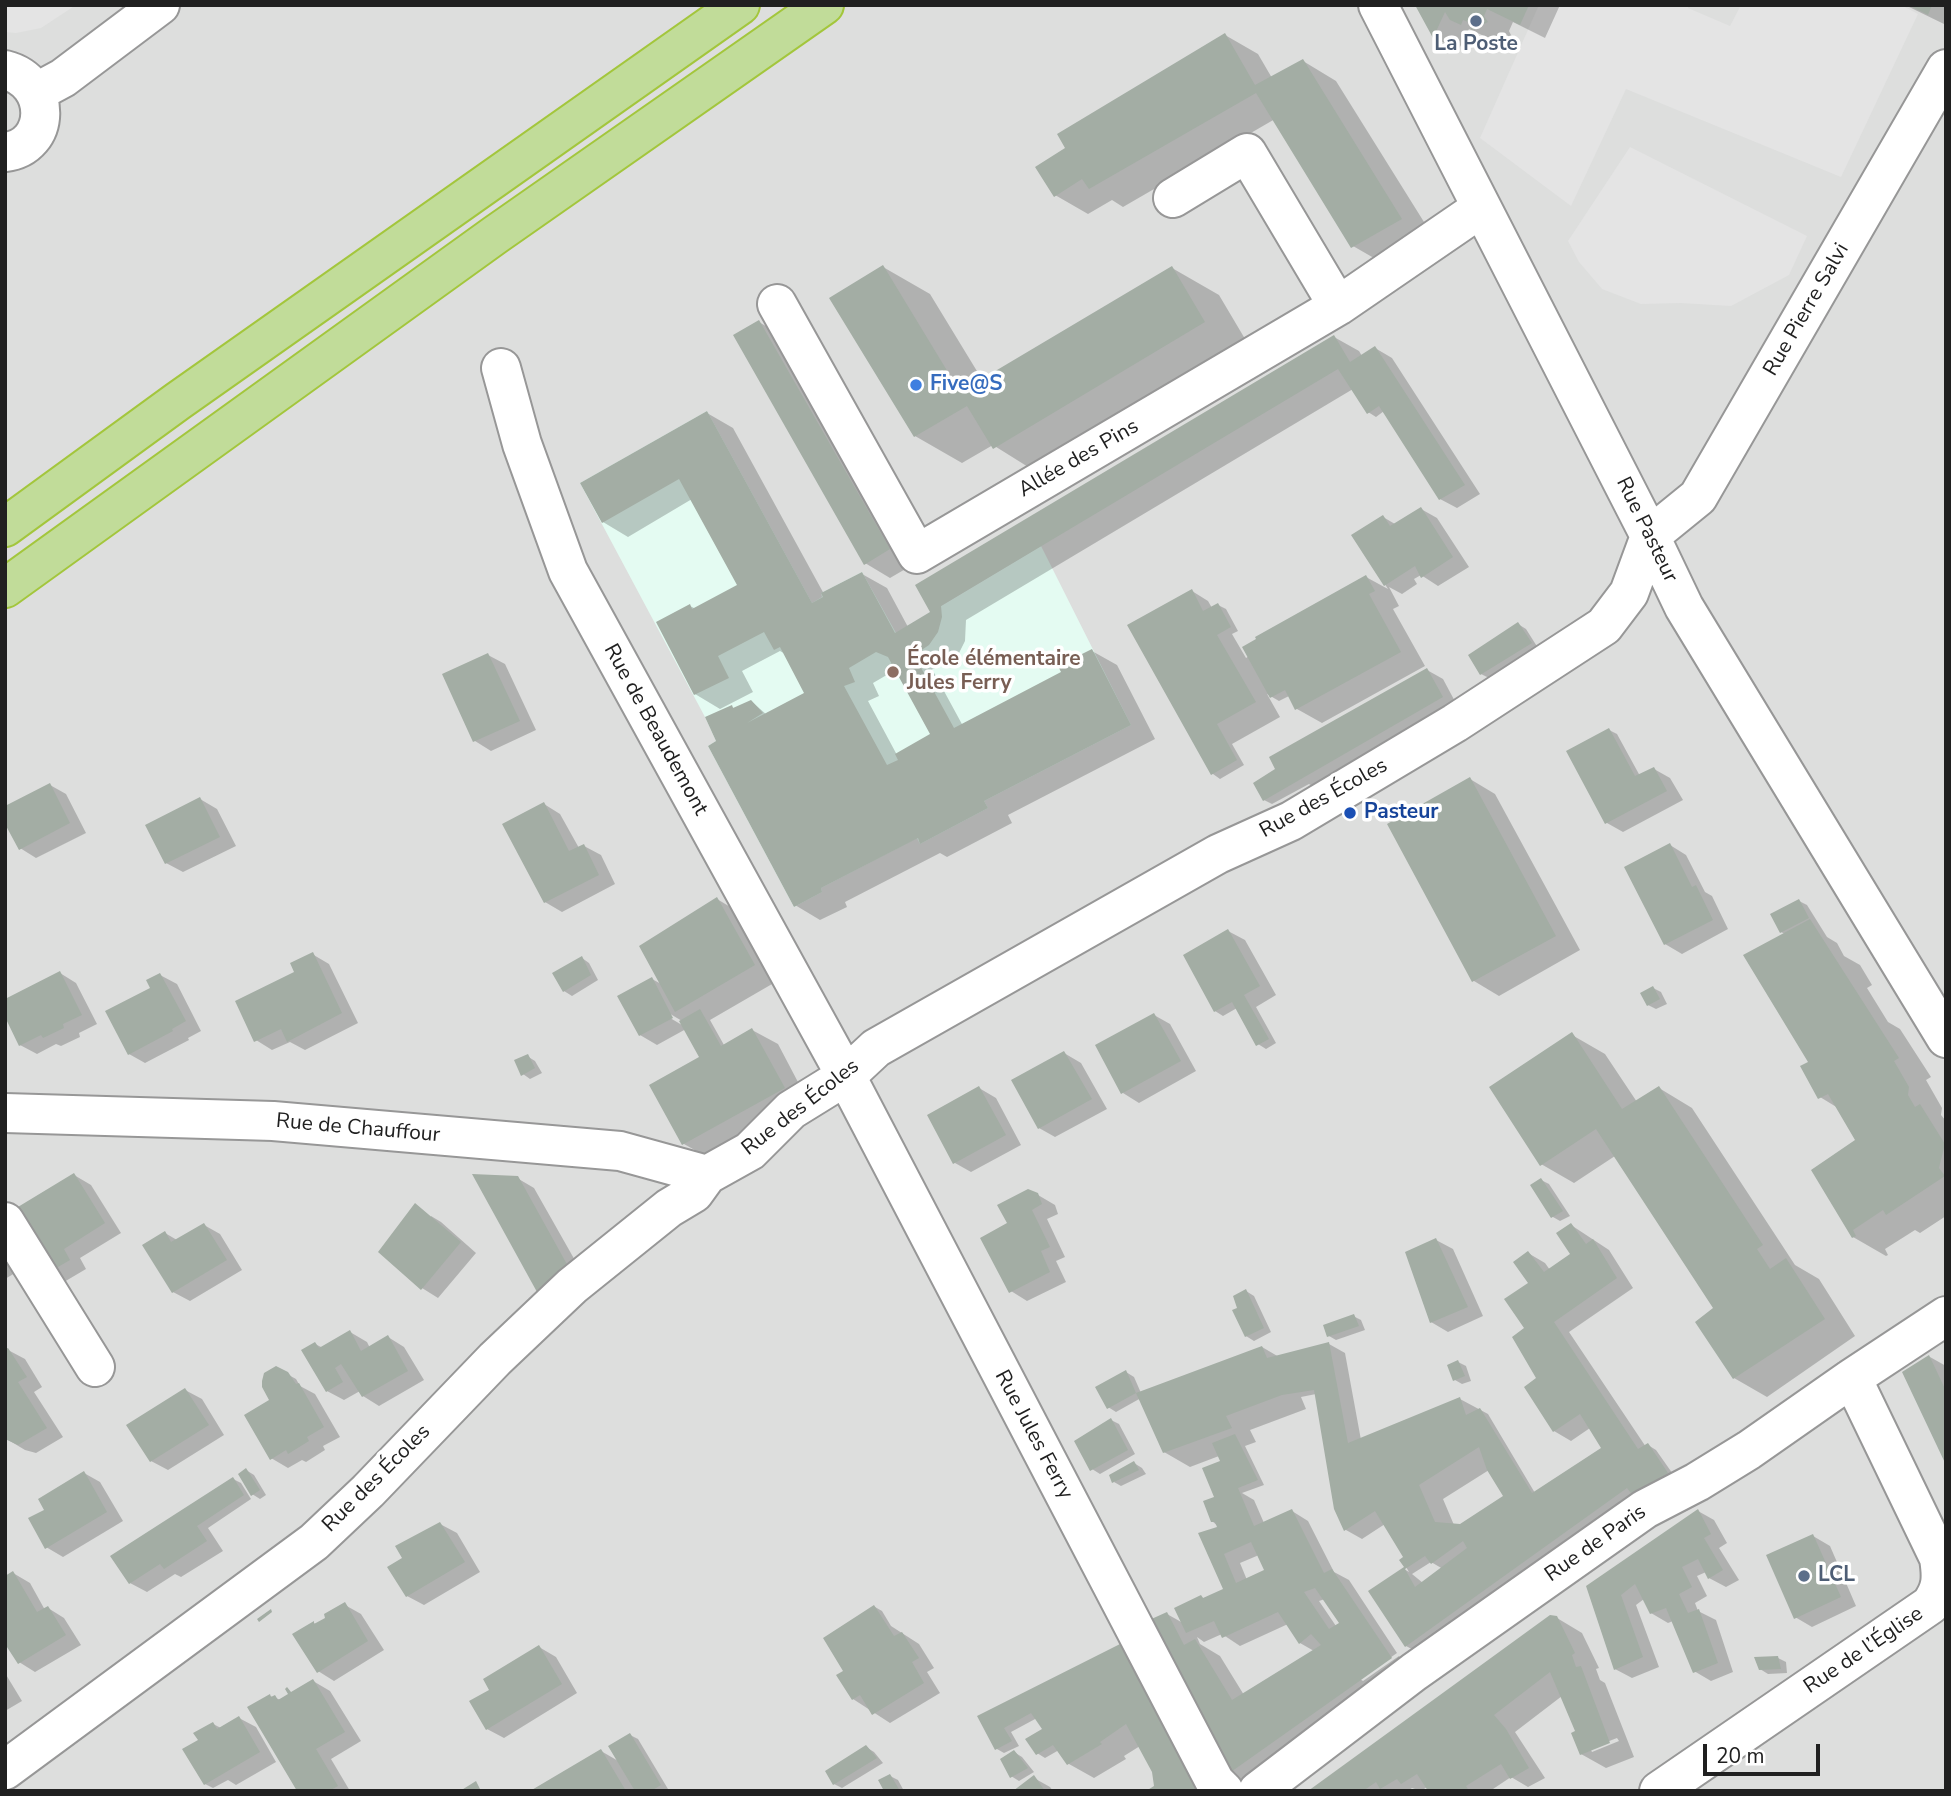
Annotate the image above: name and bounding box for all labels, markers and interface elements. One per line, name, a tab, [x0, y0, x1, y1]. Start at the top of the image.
marker: La Poste	[1468, 13, 1484, 29]
place label: La Poste	[1434, 32, 1518, 58]
street label: Rue Pierre Salvi	[1759, 239, 1855, 381]
place label: Five@S	[930, 372, 1003, 398]
marker: Five@S	[908, 377, 924, 393]
street label: Allée des Pins	[1014, 414, 1144, 504]
street label: Rue Pasteur	[1610, 473, 1682, 587]
street label: Rue de Beaudemont	[597, 640, 713, 820]
place label: École élémentaire Jules Ferry	[907, 647, 1081, 697]
marker: École élémentaire Jules Ferry	[885, 664, 901, 680]
street label: Rue des Écoles	[1256, 754, 1392, 844]
place label: Pasteur	[1364, 800, 1439, 826]
marker: Pasteur	[1342, 805, 1358, 821]
street label: Rue des Écoles	[737, 1054, 865, 1162]
street label: Rue de Chauffour	[275, 1109, 441, 1149]
street label: Rue Jules Ferry	[988, 1366, 1078, 1504]
street label: Rue des Écoles	[318, 1420, 436, 1538]
street label: Rue de Paris	[1541, 1500, 1651, 1588]
place label: LCL	[1818, 1563, 1855, 1589]
marker: LCL	[1796, 1568, 1812, 1584]
street label: Rue de l’Église	[1800, 1602, 1928, 1700]
scale bar	[1706, 1730, 1823, 1774]
text: 20 m	[1716, 1742, 1765, 1770]

